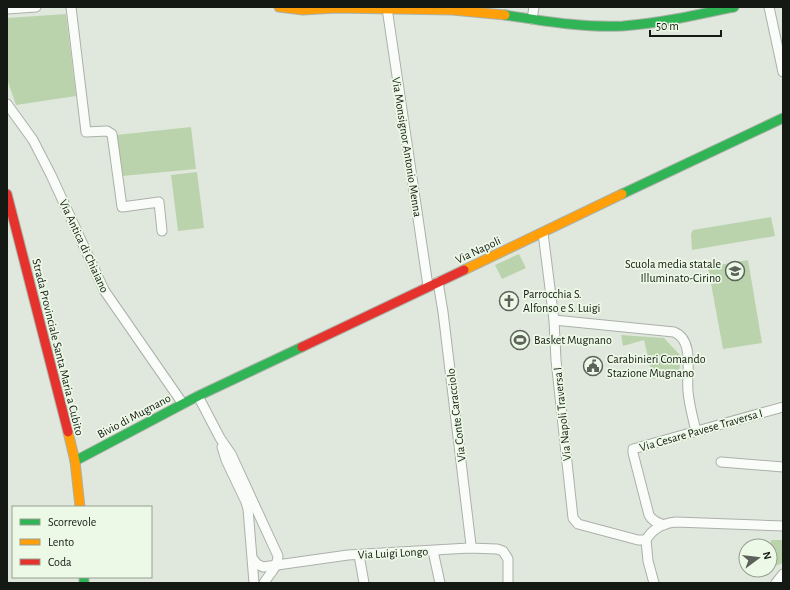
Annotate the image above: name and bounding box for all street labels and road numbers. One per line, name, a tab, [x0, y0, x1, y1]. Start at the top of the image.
street label: Via Monsignor Antonio Menna	[390, 76, 424, 218]
street label: Via Antica di Chiaiano	[57, 198, 111, 295]
street label: Via Napoli	[453, 234, 503, 266]
street label: Strada Provinciale Santa Maria a Cubito	[30, 257, 86, 437]
street label: Via Napoli Traversa I	[551, 366, 573, 462]
street label: Via Conte Caracciolo	[444, 367, 468, 462]
street label: Bivio di Mugnano	[95, 392, 173, 440]
street label: Via Cesare Pavese Traversa I	[638, 407, 764, 453]
street label: Via Luigi Longo	[358, 545, 429, 561]

